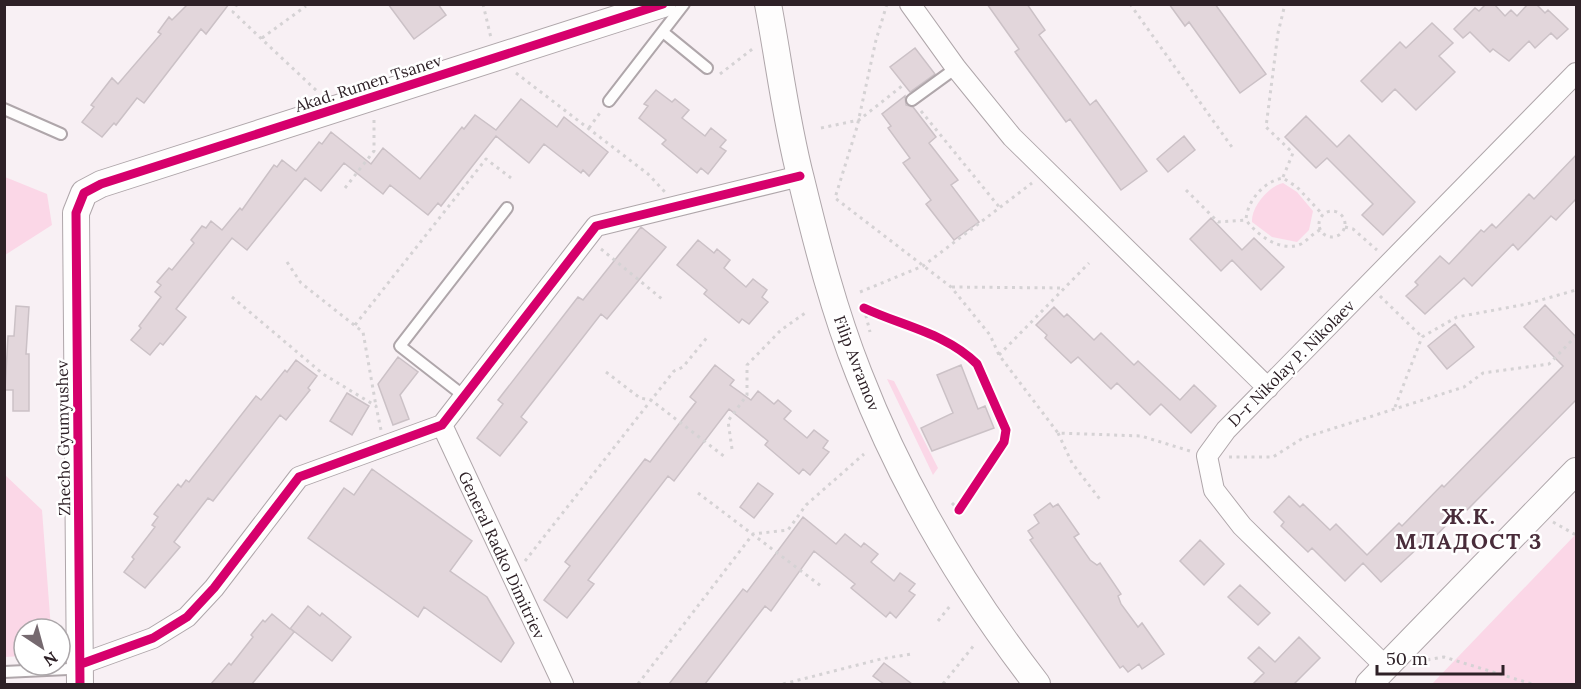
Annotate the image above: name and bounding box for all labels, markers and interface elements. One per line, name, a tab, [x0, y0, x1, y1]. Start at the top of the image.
street label: Akad. Rumen Tsanev	[291, 50, 445, 116]
street label: D-r Nikolay P. Nikolaev	[1224, 295, 1359, 430]
street label: Filip Avramov	[830, 313, 885, 414]
street label: Zhecho Gyumyushev	[52, 359, 74, 516]
street label: General Radko Dimitriev	[454, 468, 550, 643]
district label: Ж.К. МЛАДОСТ 3	[1395, 502, 1543, 555]
north arrow	[12, 617, 72, 677]
scale bar	[1377, 638, 1503, 676]
text: N	[40, 647, 62, 671]
text: 50 m	[1386, 647, 1428, 670]

